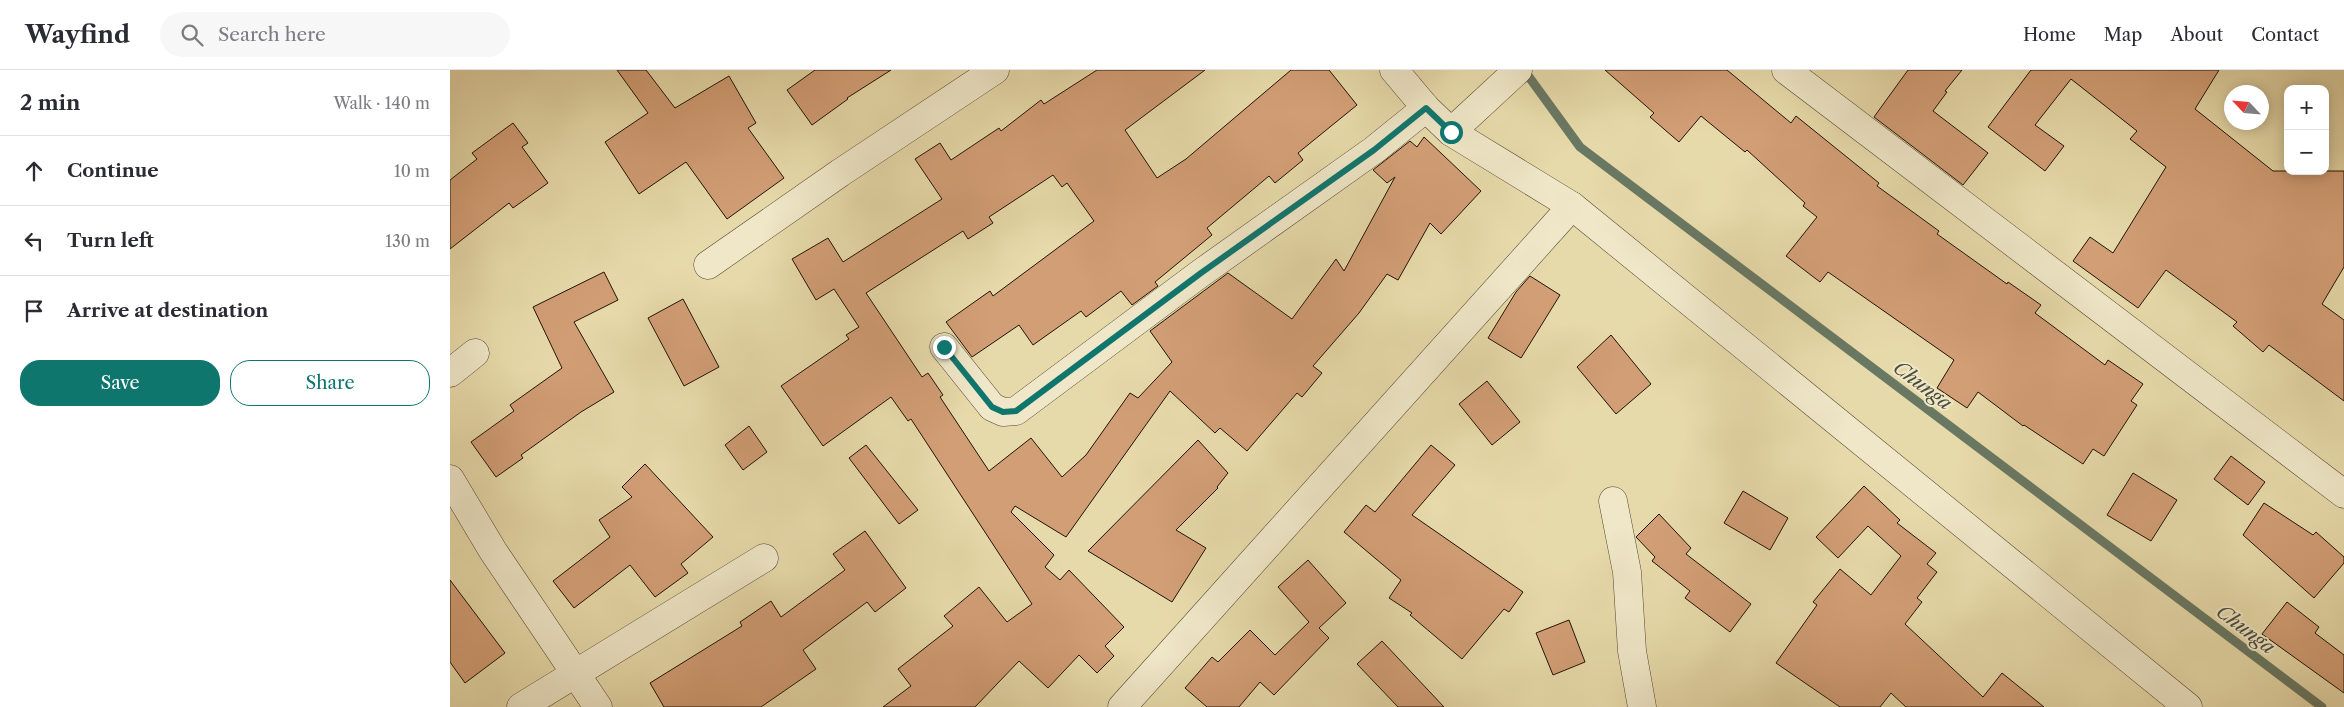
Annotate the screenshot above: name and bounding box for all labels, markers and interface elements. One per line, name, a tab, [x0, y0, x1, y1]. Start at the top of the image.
search box	[160, 12, 510, 57]
text: Wayfind	[25, 20, 130, 49]
icon: search	[178, 21, 206, 49]
text: Search here	[218, 23, 326, 46]
text: Home	[2023, 24, 2076, 46]
text: Map	[2104, 24, 2142, 46]
text: About	[2170, 24, 2223, 46]
text: Contact	[2251, 24, 2319, 46]
north arrow	[2224, 85, 2269, 130]
map controls	[2284, 85, 2329, 175]
button: +	[2284, 85, 2329, 130]
text: 2 min	[20, 90, 80, 115]
text: Walk · 140 m	[333, 93, 430, 113]
route start	[1440, 121, 1463, 144]
button: −	[2284, 130, 2329, 175]
icon: ahead	[20, 157, 48, 185]
text: Continue	[67, 159, 159, 182]
text: 10 m	[394, 161, 430, 181]
icon: left	[20, 227, 48, 255]
text: Turn left	[67, 229, 154, 252]
text: 130 m	[385, 231, 430, 251]
icon: arrive	[20, 297, 48, 325]
text: Arrive at destination	[67, 299, 268, 322]
route end	[933, 336, 956, 359]
water label: Chunga	[1889, 356, 1957, 415]
button: Save	[20, 360, 220, 406]
button: Share	[230, 360, 430, 406]
water label: Chunga	[2212, 600, 2280, 659]

